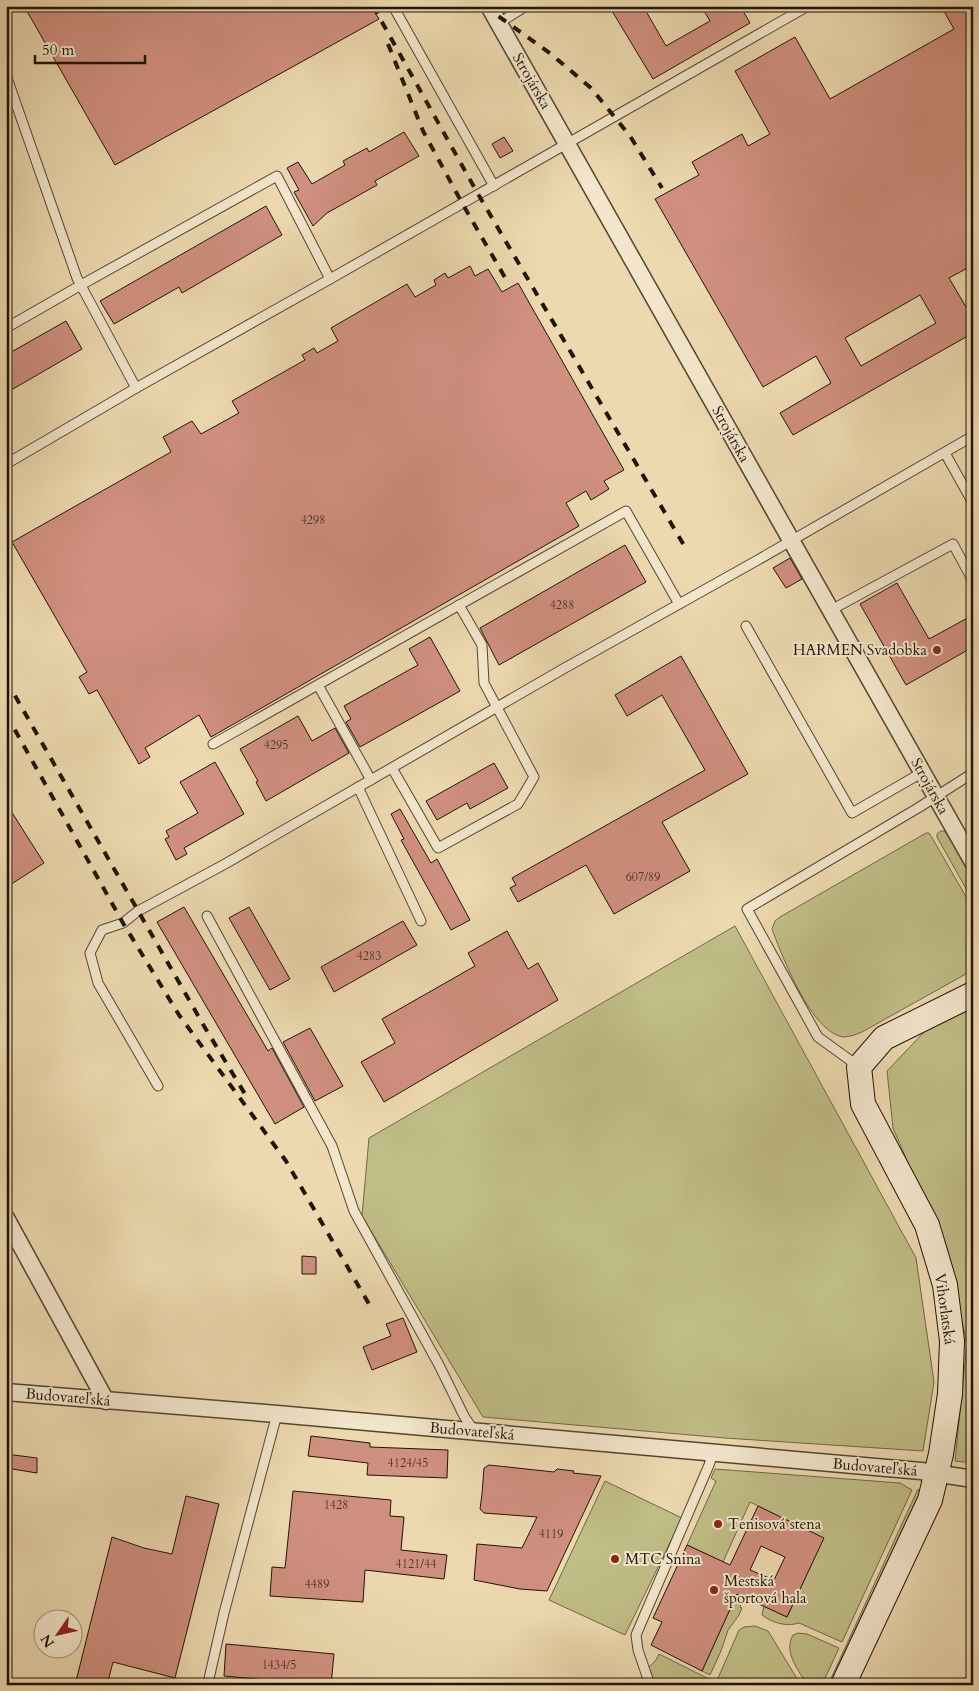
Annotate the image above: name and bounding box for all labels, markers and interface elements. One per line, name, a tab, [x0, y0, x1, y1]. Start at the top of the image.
scale bar	[35, 32, 145, 64]
text: 50 m	[42, 40, 74, 60]
street label: Strojárska	[508, 49, 556, 113]
street label: Strojárska	[707, 402, 755, 466]
house number: 4298	[301, 512, 325, 528]
house number: 4288	[550, 597, 574, 613]
place label: HARMEN Svadobka	[793, 640, 928, 660]
marker: HARMEN Svadobka	[931, 644, 943, 656]
house number: 4295	[264, 737, 288, 753]
street label: Strojárska	[906, 754, 954, 818]
house number: 607/89	[626, 869, 660, 885]
house number: 4283	[357, 948, 381, 964]
street label: Vihorlatská	[930, 1272, 960, 1346]
street label: Budovateľská	[25, 1383, 112, 1411]
street label: Budovateľská	[429, 1417, 516, 1445]
street label: Budovateľská	[832, 1453, 919, 1481]
house number: 4124/45	[388, 1455, 428, 1471]
house number: 1428	[324, 1497, 348, 1513]
place label: Tenisová stena	[728, 1514, 822, 1534]
marker: Tenisová stena	[712, 1518, 724, 1530]
house number: 4119	[539, 1526, 563, 1542]
place label: MTC Snina	[625, 1549, 701, 1569]
marker: MTC Snina	[609, 1553, 621, 1565]
house number: 4121/44	[396, 1556, 436, 1572]
place label: Mestská športová hala	[724, 1571, 807, 1608]
house number: 4489	[305, 1576, 329, 1592]
marker: Mestská športová hala	[708, 1584, 720, 1596]
north arrow	[32, 1608, 82, 1658]
text: N	[36, 1631, 59, 1651]
house number: 1434/5	[262, 1657, 296, 1673]

